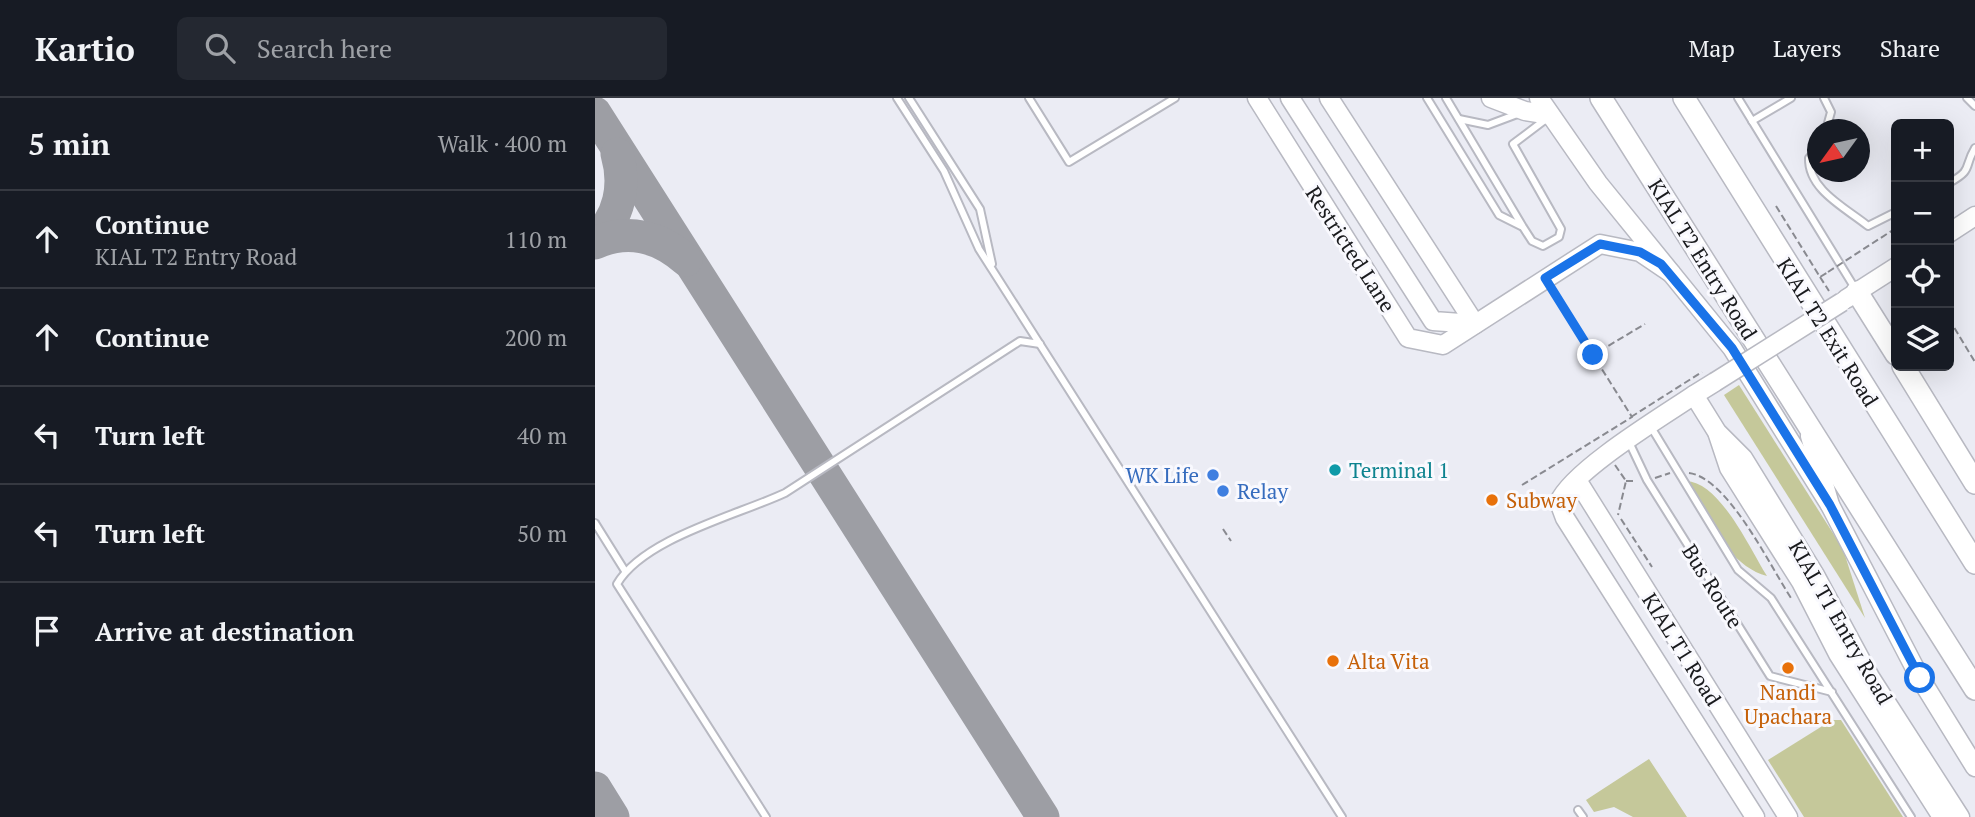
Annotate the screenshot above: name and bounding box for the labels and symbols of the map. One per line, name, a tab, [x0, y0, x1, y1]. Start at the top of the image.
north arrow	[1807, 119, 1870, 182]
street label: KIAL T2 Entry Road	[1642, 173, 1764, 345]
street label: Restricted Lane	[1300, 181, 1402, 317]
street label: KIAL T2 Exit Road	[1771, 252, 1885, 412]
route end	[1577, 339, 1608, 370]
place label: Terminal 1	[1349, 456, 1449, 484]
place label: WK Life	[1126, 461, 1199, 489]
marker: Terminal 1	[1327, 462, 1343, 478]
marker: WK Life	[1205, 467, 1221, 483]
place label: Relay	[1237, 477, 1288, 505]
marker: Relay	[1215, 483, 1231, 499]
place label: Subway	[1506, 486, 1577, 514]
marker: Subway	[1484, 492, 1500, 508]
street label: KIAL T1 Entry Road	[1783, 535, 1899, 709]
street label: Bus Route	[1676, 539, 1750, 633]
street label: KIAL T1 Road	[1636, 587, 1728, 711]
place label: Alta Vita	[1347, 647, 1430, 675]
marker: Alta Vita	[1325, 653, 1341, 669]
marker: Nandi Upachara	[1780, 660, 1796, 676]
route start	[1904, 662, 1935, 693]
place label: Nandi Upachara	[1744, 678, 1832, 730]

